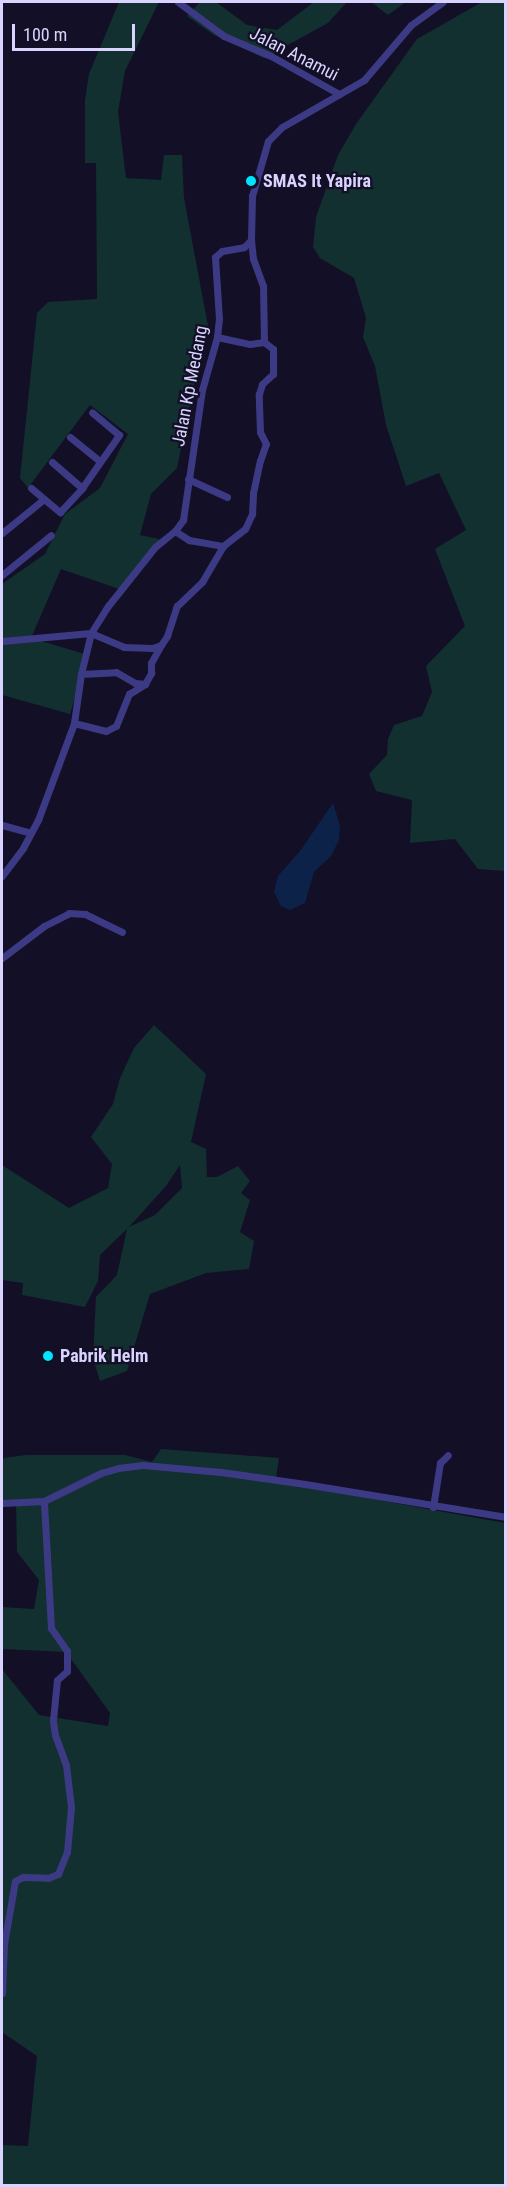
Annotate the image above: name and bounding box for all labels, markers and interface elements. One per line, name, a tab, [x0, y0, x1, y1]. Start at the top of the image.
scale bar	[15, 12, 138, 50]
street label: Jalan Anamui	[246, 22, 342, 86]
text: 100 m	[23, 24, 67, 45]
place label: SMAS It Yapira	[263, 170, 371, 192]
marker: SMAS It Yapira	[244, 174, 258, 188]
street label: Jalan Kp Medang	[168, 324, 212, 448]
place label: Pabrik Helm	[60, 1345, 148, 1367]
marker: Pabrik Helm	[41, 1349, 55, 1363]

